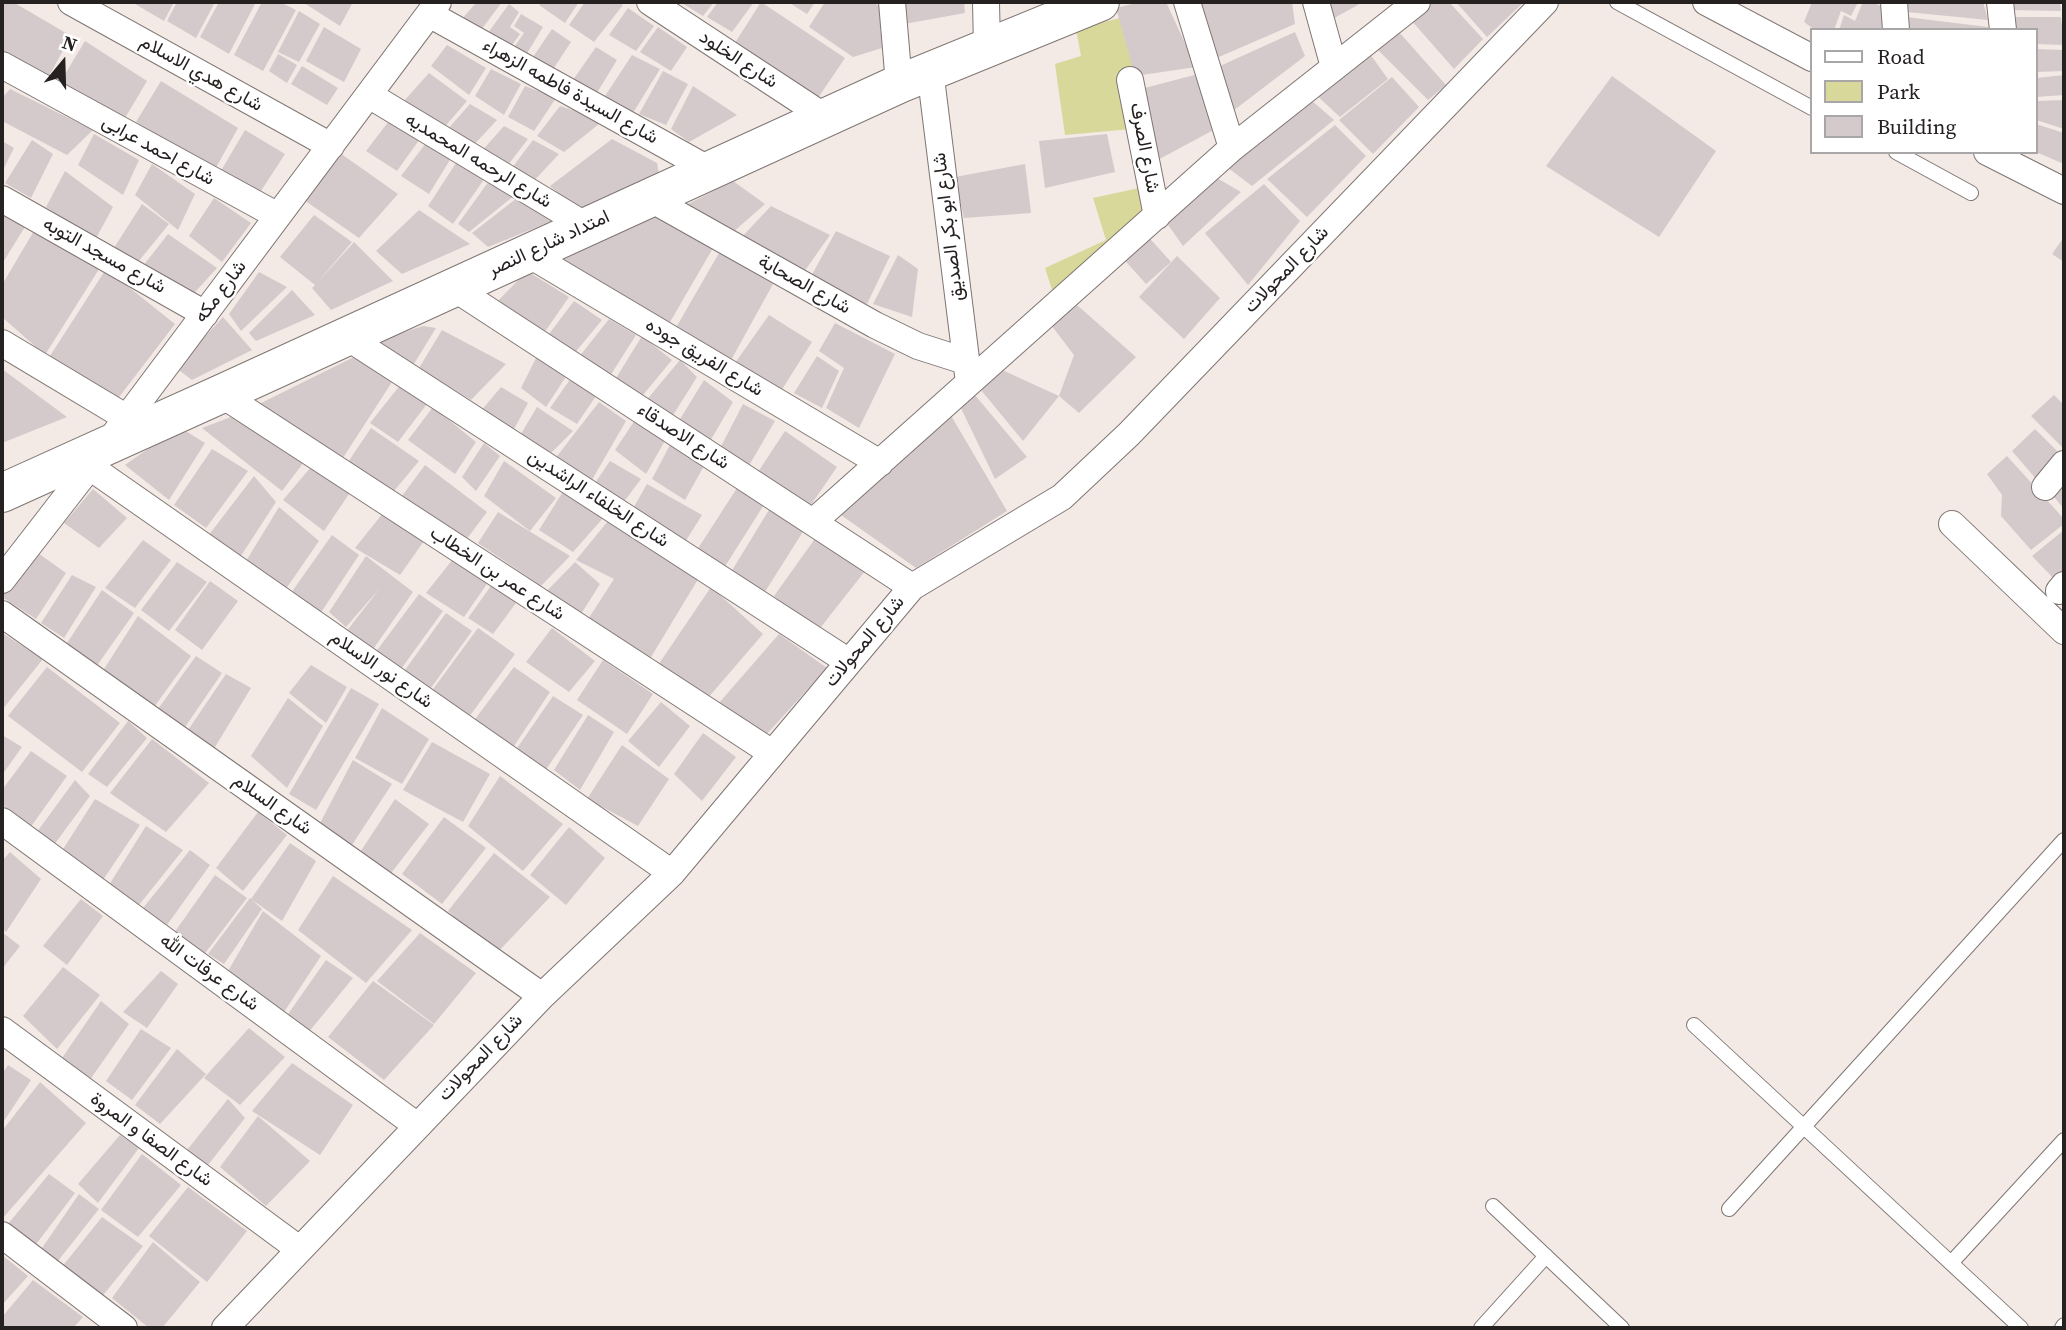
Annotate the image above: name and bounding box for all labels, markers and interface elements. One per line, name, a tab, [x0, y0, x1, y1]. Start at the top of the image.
street label: شارع الخلود	[694, 26, 782, 94]
north arrow	[28, 28, 98, 98]
legend	[1811, 28, 2038, 154]
text: N	[59, 29, 81, 58]
street label: شارع هدي الاسلام	[136, 31, 266, 117]
street label: شارع السيدة فاطمه الزهراء	[478, 34, 662, 150]
text: Road	[1877, 42, 1925, 71]
text: Park	[1877, 77, 1920, 106]
street label: شارع الصرف	[1124, 101, 1164, 195]
street label: شارع الرحمه المحمديه	[401, 108, 555, 214]
street label: شارع احمد عرابى	[98, 111, 218, 191]
text: Building	[1877, 112, 1956, 141]
street label: شارع ابو بكر الصديق	[929, 151, 969, 303]
street label: امتداد شارع النصر	[484, 206, 614, 282]
street label: شارع مسجد التوبه	[39, 213, 169, 299]
street label: شارع المحولات	[1240, 222, 1334, 318]
street label: شارع الصحابة	[754, 250, 854, 320]
street label: شارع مكه	[190, 256, 252, 328]
street label: شارع الفريق جوده	[641, 314, 767, 402]
street label: شارع الاصدقاء	[633, 399, 733, 475]
street label: شارع الخلفاء الراشدين	[523, 445, 673, 553]
street label: شارع عمر بن الخطاب	[425, 522, 569, 626]
street label: شارع المحولات	[820, 592, 910, 692]
street label: شارع نور الاسلام	[325, 626, 437, 714]
street label: شارع السلام	[228, 769, 316, 841]
street label: شارع عرفات الله	[155, 929, 263, 1017]
street label: شارع المحولات	[434, 1010, 528, 1106]
street label: شارع الصفا و المروة	[85, 1088, 217, 1192]

